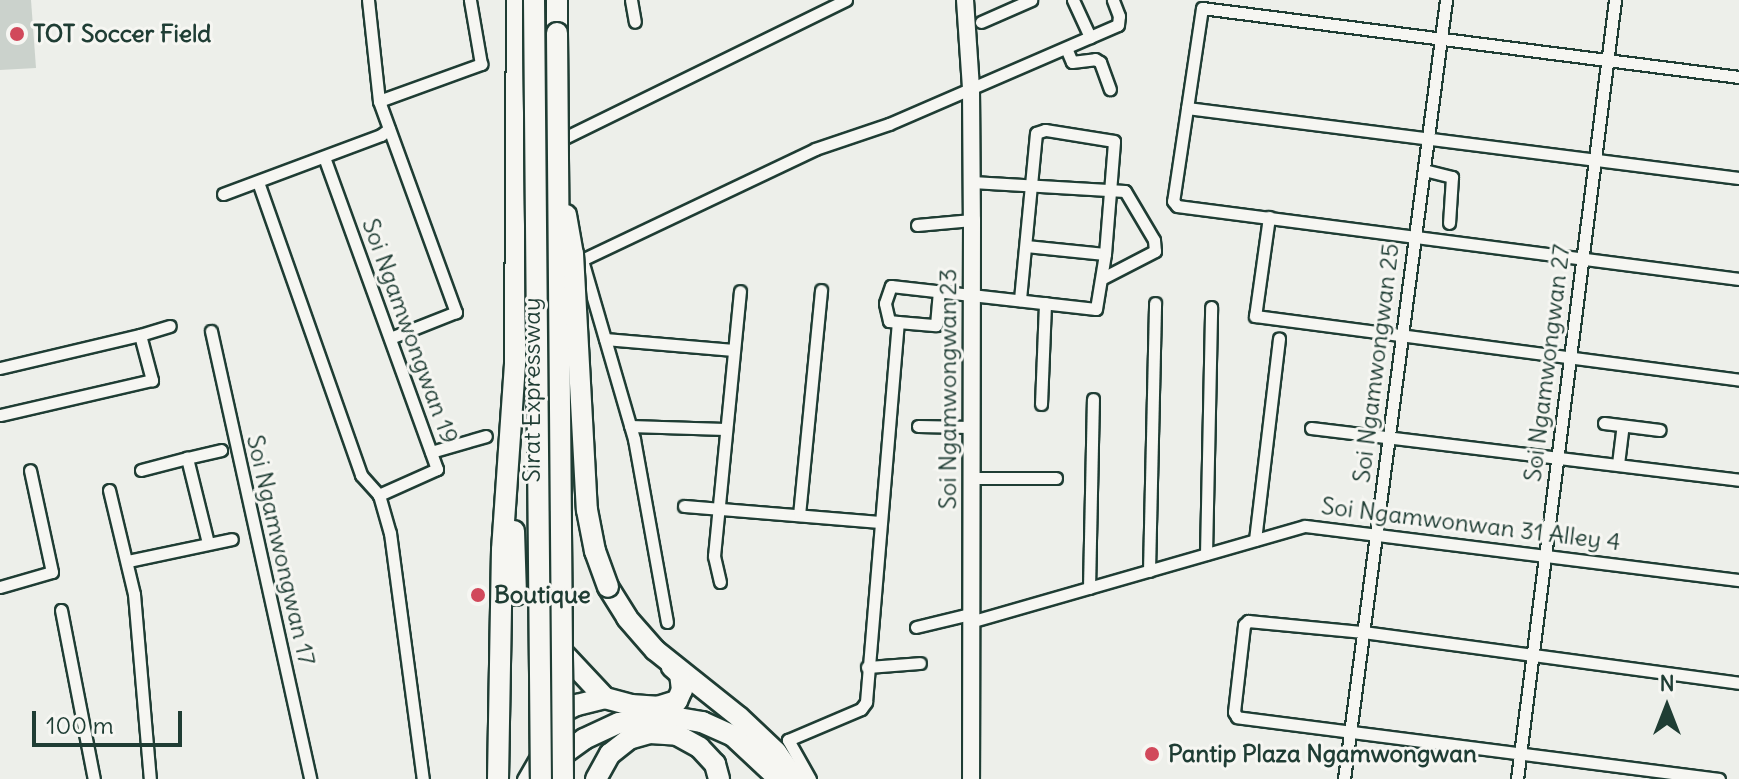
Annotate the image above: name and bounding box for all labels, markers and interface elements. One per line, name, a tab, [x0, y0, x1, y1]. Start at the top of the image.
place label: TOT Soccer Field	[33, 20, 211, 48]
marker: TOT Soccer Field	[8, 25, 26, 43]
street label: Soi Ngamwongwan 19	[356, 215, 464, 447]
street label: Soi Ngamwongwan 25	[1347, 242, 1405, 484]
street label: Soi Ngamwongwan 27	[1518, 243, 1576, 483]
street label: Soi Ngamwongwan 23	[934, 269, 962, 509]
street label: Sirat Expressway	[518, 297, 546, 483]
street label: Soi Ngamwongwan 17	[240, 432, 322, 668]
street label: Soi Ngamwonwan 31 Alley 4	[1320, 491, 1622, 557]
place label: Boutique	[494, 581, 591, 609]
marker: Boutique	[469, 586, 487, 604]
north arrow	[1627, 667, 1707, 747]
text: N	[1659, 669, 1675, 697]
scale bar	[36, 695, 186, 745]
text: 100 m	[46, 710, 114, 740]
place label: Pantip Plaza Ngamwongwan	[1168, 740, 1477, 768]
marker: Pantip Plaza Ngamwongwan	[1143, 745, 1161, 763]

